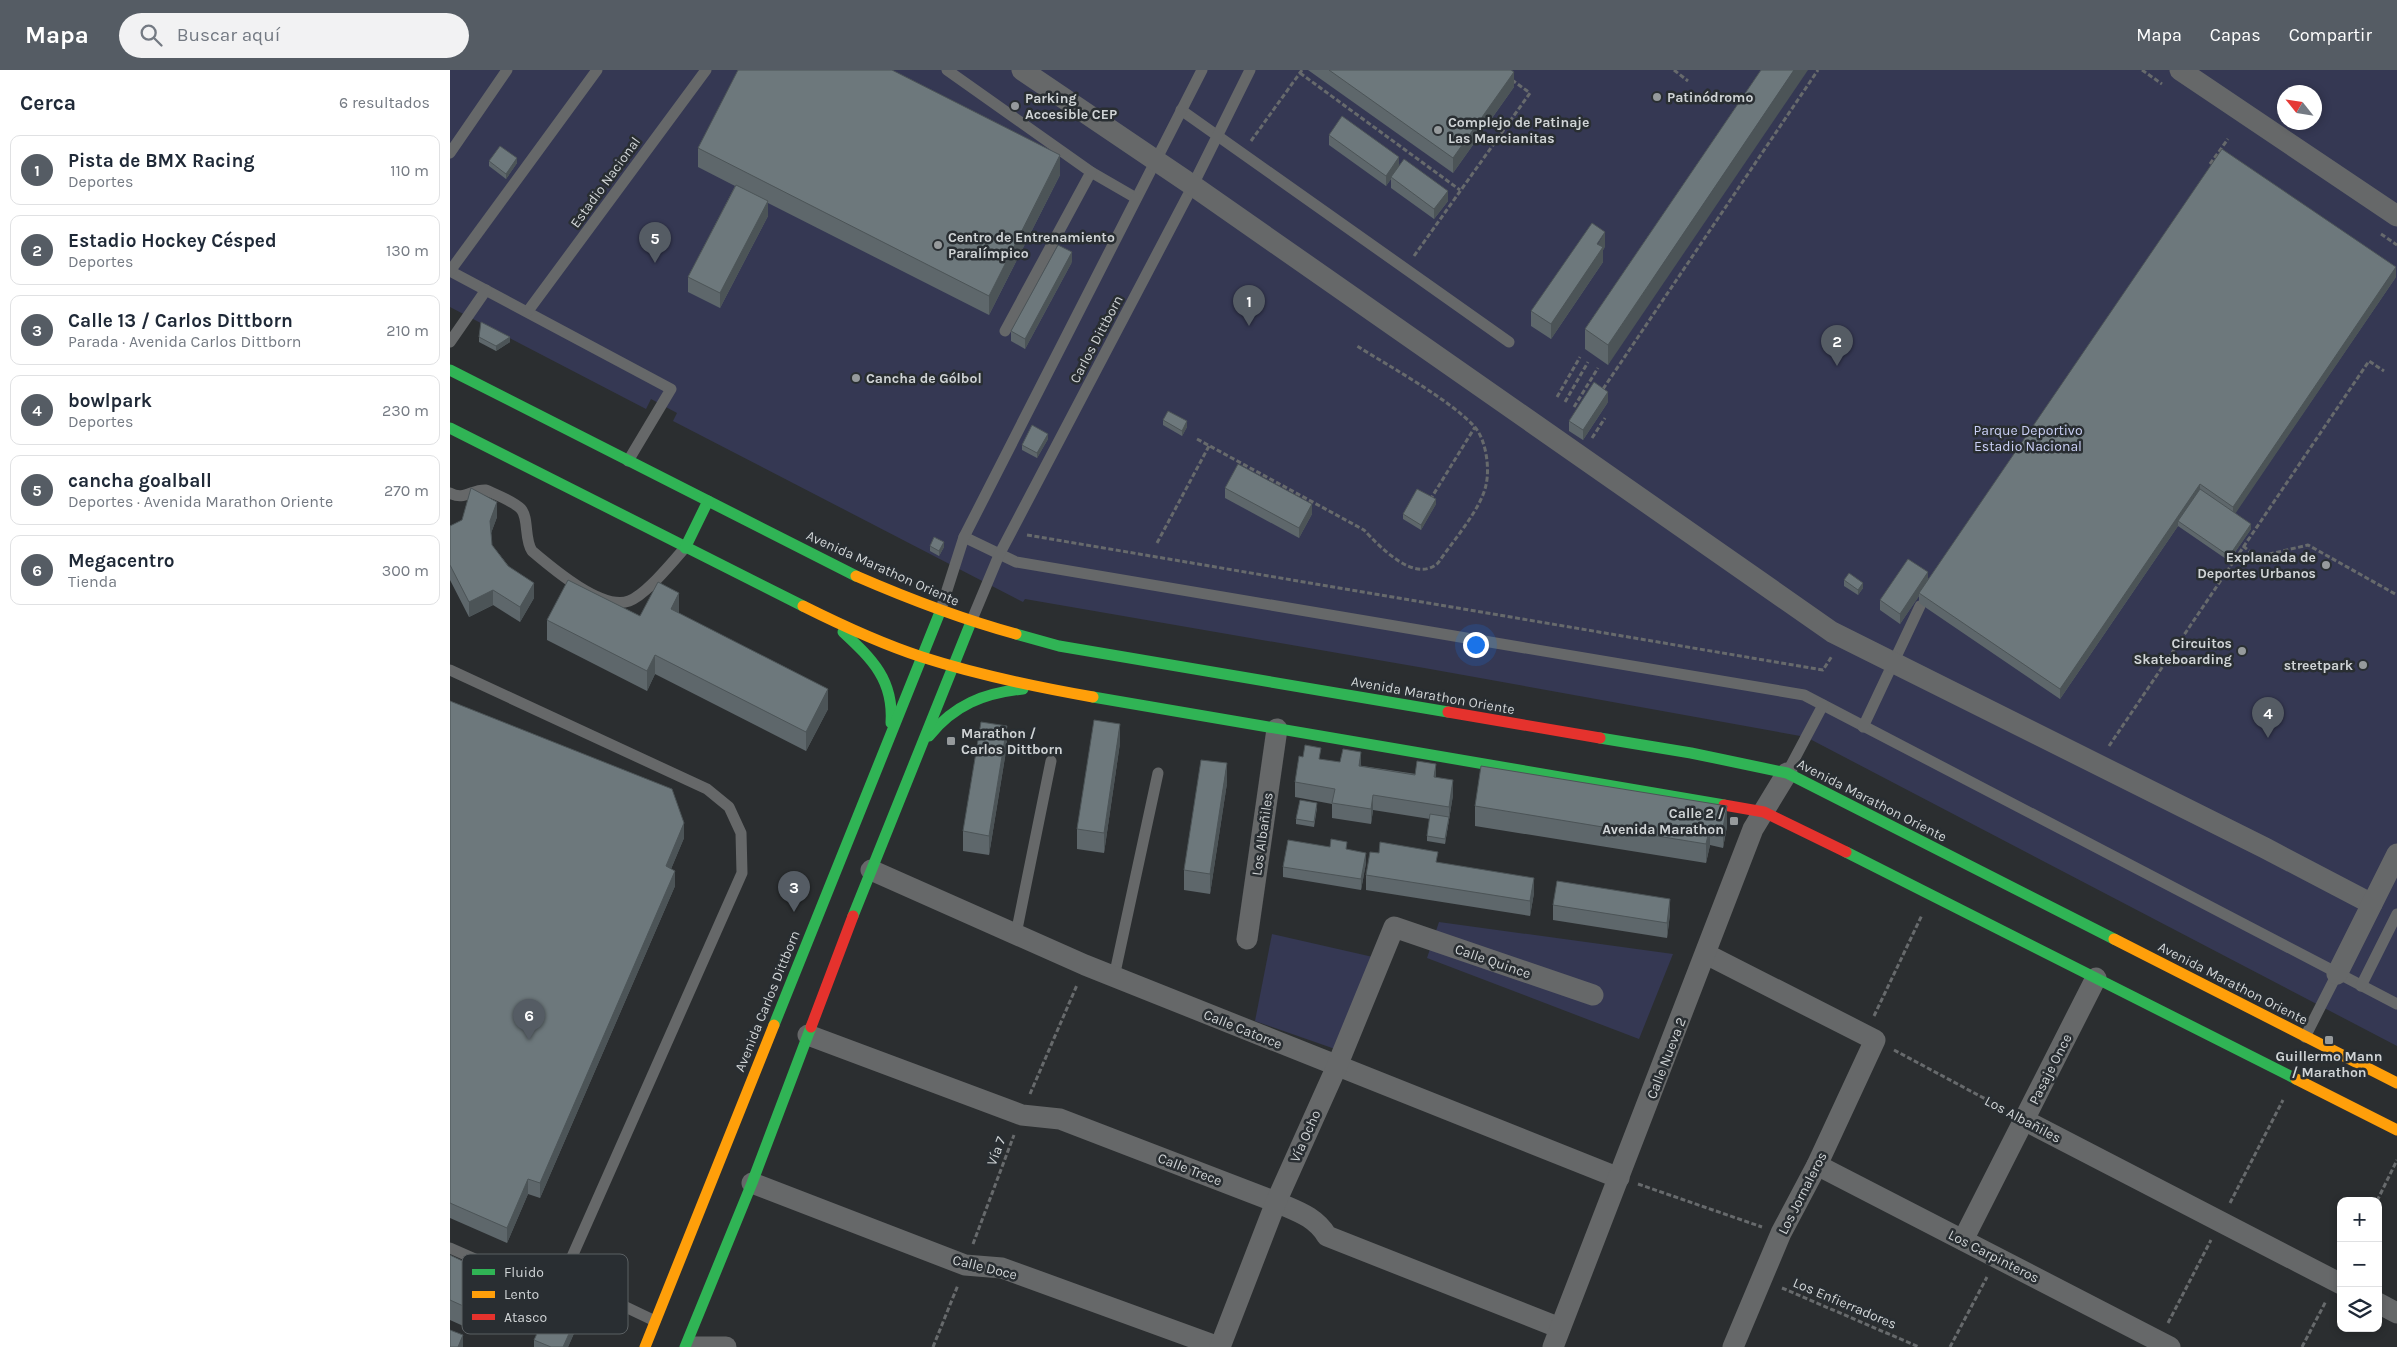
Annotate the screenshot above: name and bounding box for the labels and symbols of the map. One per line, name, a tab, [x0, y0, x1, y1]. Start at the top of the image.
north arrow	[2277, 85, 2322, 130]
place label: Patinódromo	[1667, 89, 1753, 106]
place label: Parking Accesible CEP	[1025, 90, 1117, 123]
marker: Patinódromo	[1651, 91, 1663, 103]
marker: Parking Accesible CEP	[1009, 100, 1021, 112]
place label: Complejo de Patinaje Las Marcianitas	[1448, 114, 1589, 147]
marker: Complejo de Patinaje Las Marcianitas	[1432, 124, 1444, 136]
street label: Estadio Nacional	[567, 134, 644, 231]
pin: 5	[639, 222, 671, 263]
place label: Centro de Entrenamiento Paralímpico	[948, 229, 1115, 262]
marker: Centro de Entrenamiento Paralímpico	[932, 239, 944, 251]
pin: 1	[1233, 285, 1265, 326]
street label: Carlos Dittborn	[1066, 292, 1127, 386]
pin: 2	[1821, 325, 1853, 366]
place label: Cancha de Gólbol	[866, 370, 982, 387]
marker: Cancha de Gólbol	[850, 372, 862, 384]
park label: Parque Deportivo Estadio Nacional	[1973, 422, 2083, 455]
street label: Avenida Marathon Oriente	[804, 527, 962, 610]
place label: Explanada de Deportes Urbanos	[2197, 549, 2316, 582]
marker: Explanada de Deportes Urbanos	[2320, 559, 2332, 571]
your location	[1463, 632, 1489, 658]
place label: Circuitos Skateboarding	[2133, 635, 2232, 668]
marker: Circuitos Skateboarding	[2236, 645, 2248, 657]
place label: streetpark	[2284, 657, 2354, 674]
marker: streetpark	[2357, 659, 2369, 671]
street label: Avenida Marathon Oriente	[1350, 673, 1516, 718]
pin: 4	[2252, 697, 2284, 738]
place label: Marathon / Carlos Dittborn	[961, 725, 1063, 758]
marker: Marathon / Carlos Dittborn	[945, 735, 957, 747]
street label: Avenida Marathon Oriente	[1794, 755, 1949, 846]
street label: Los Albañiles	[1248, 791, 1277, 877]
place label: Calle 2 / Avenida Marathon	[1602, 805, 1724, 838]
marker: Calle 2 / Avenida Marathon	[1728, 815, 1740, 827]
pin: 3	[778, 871, 810, 912]
street label: Avenida Carlos Dittborn	[731, 928, 804, 1074]
street label: Avenida Marathon Oriente	[2155, 938, 2310, 1029]
street label: Calle Quince	[1453, 941, 1533, 982]
pin: 6	[513, 999, 545, 1040]
street label: Calle Catorce	[1201, 1006, 1285, 1053]
street label: Calle Nueva 2	[1643, 1015, 1690, 1101]
street label: Pasaje Once	[2025, 1031, 2076, 1108]
marker: Guillermo Mann / Marathon	[2323, 1034, 2335, 1046]
place label: Guillermo Mann / Marathon	[2276, 1048, 2382, 1081]
street label: Los Albañiles	[1982, 1092, 2064, 1147]
street label: Vía Ocho	[1286, 1107, 1324, 1165]
street label: Vía 7	[983, 1134, 1010, 1168]
street label: Calle Trece	[1155, 1149, 1224, 1189]
street label: Los Jornaleros	[1774, 1149, 1831, 1237]
street label: Los Carpinteros	[1946, 1226, 2042, 1287]
street label: Calle Doce	[951, 1251, 1019, 1284]
legend	[462, 1254, 628, 1334]
text: Fluido	[504, 1264, 544, 1281]
street label: Los Enfierradores	[1791, 1274, 1899, 1333]
text: Lento	[504, 1286, 539, 1303]
text: Atasco	[504, 1309, 547, 1326]

